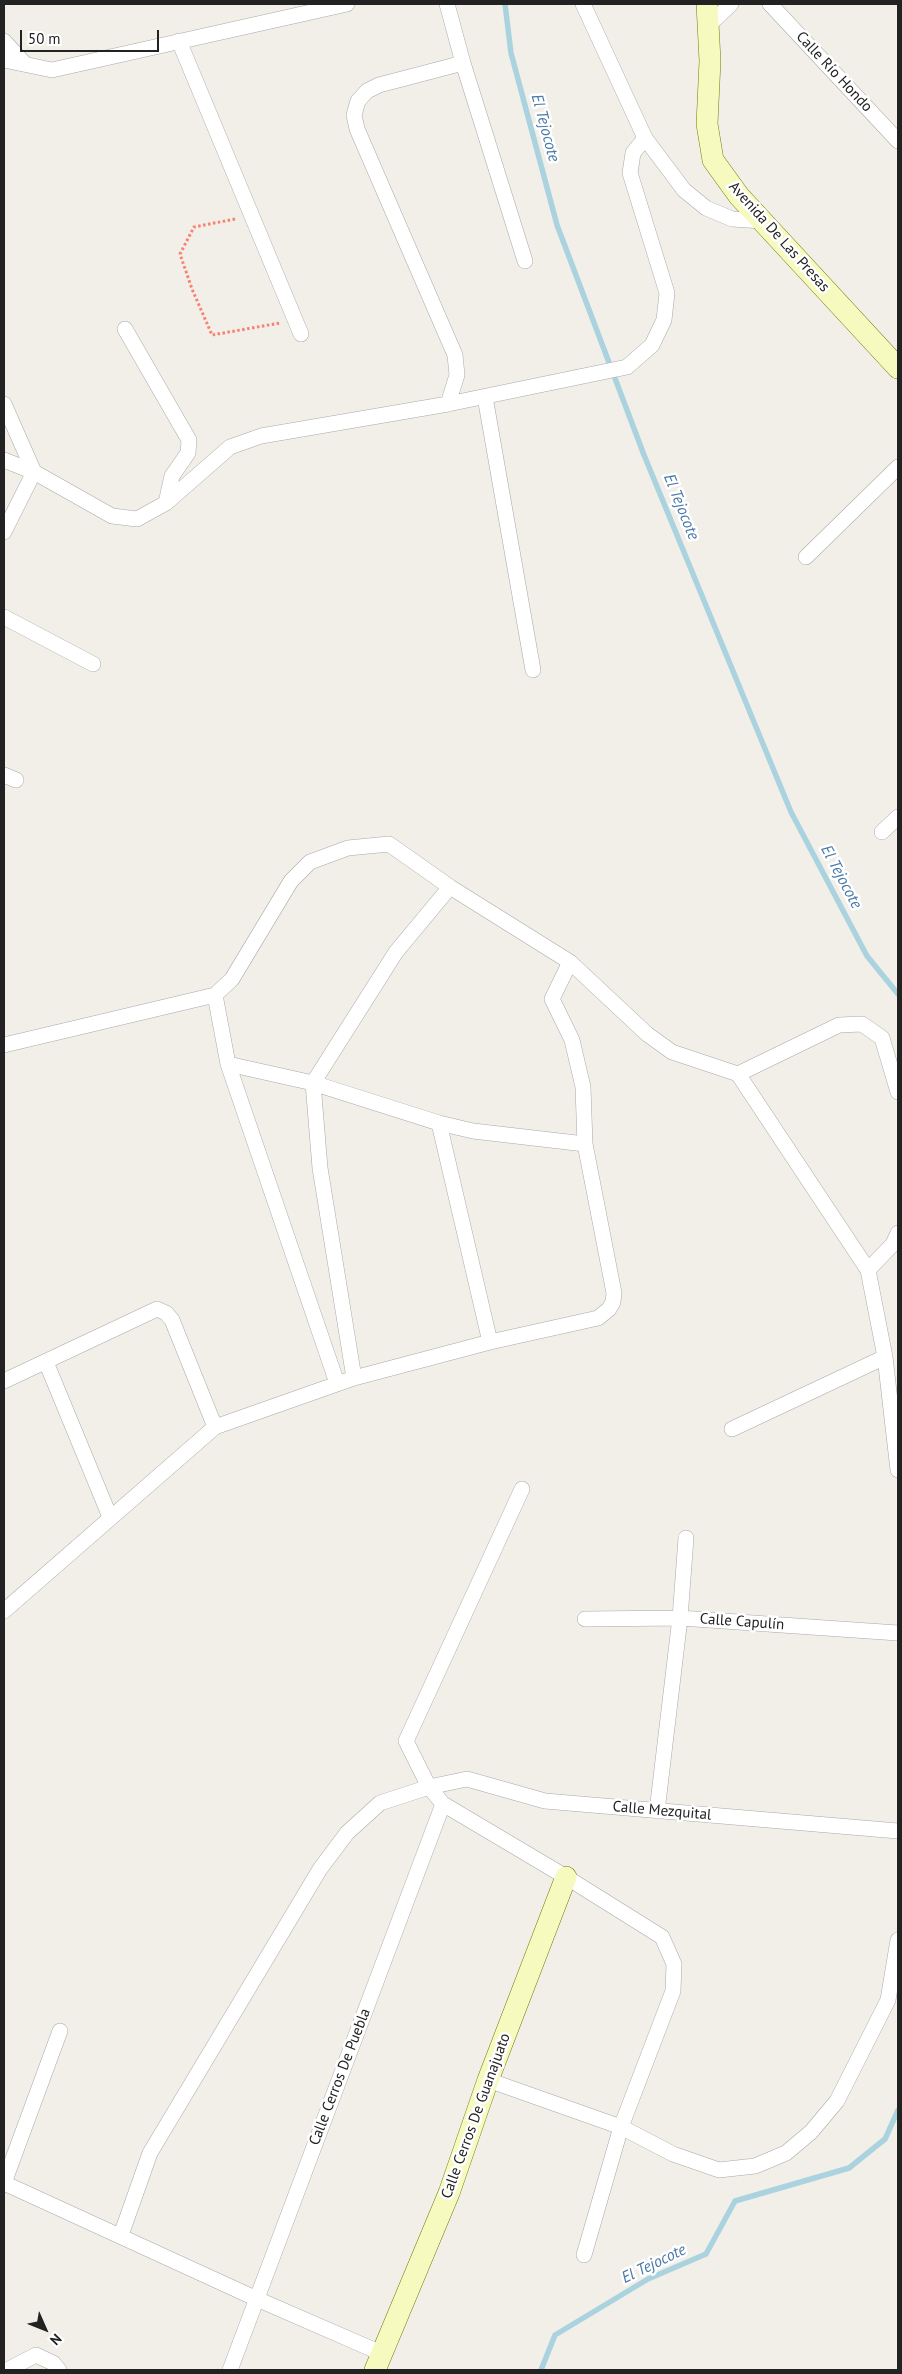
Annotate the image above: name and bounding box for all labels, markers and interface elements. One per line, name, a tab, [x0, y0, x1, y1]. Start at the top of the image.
scale bar	[22, 20, 161, 52]
street label: Calle Río Hondo	[792, 28, 876, 116]
text: 50 m	[28, 29, 61, 48]
water label: El Tejocote	[527, 92, 563, 164]
street label: Avenida De Las Presas	[725, 178, 833, 296]
water label: El Tejocote	[659, 471, 703, 543]
water label: El Tejocote	[816, 842, 866, 912]
street label: Calle Capulín	[699, 1610, 785, 1634]
street label: Calle Mezquital	[612, 1798, 712, 1824]
street label: Calle Cerros De Puebla	[306, 2006, 374, 2148]
street label: Calle Cerros De Guanajuato	[438, 2031, 514, 2201]
water label: El Tejocote	[619, 2240, 689, 2288]
north arrow	[20, 2304, 70, 2354]
text: N	[46, 2330, 65, 2349]

